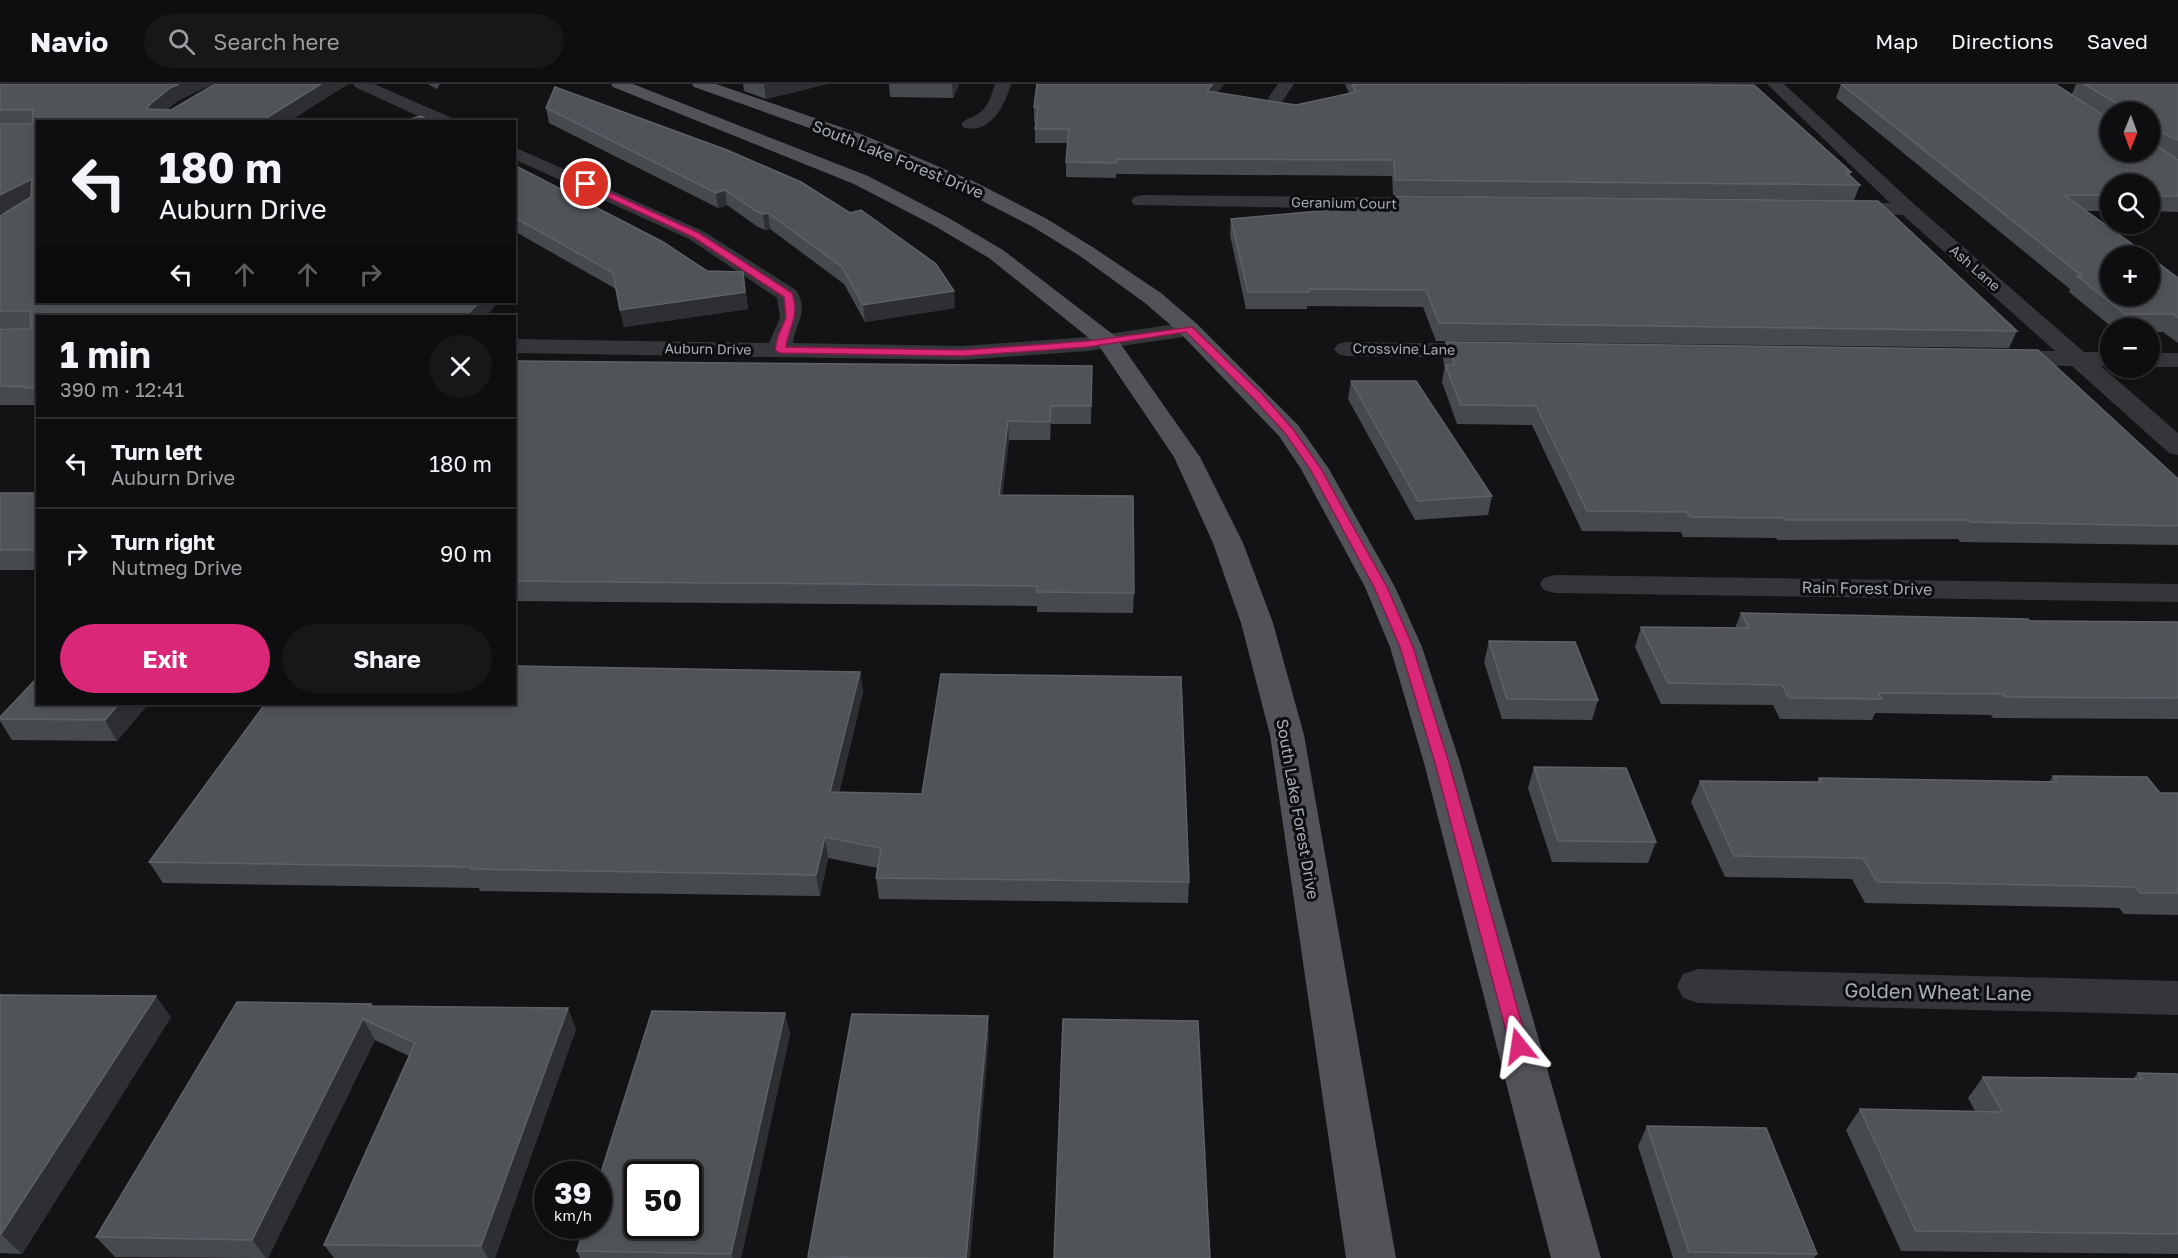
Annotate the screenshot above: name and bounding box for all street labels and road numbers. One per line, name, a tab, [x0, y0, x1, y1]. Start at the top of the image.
street label: South Lake Forest Drive	[809, 115, 987, 203]
street label: Geranium Court	[1291, 193, 1397, 212]
street label: Ash Lane	[1947, 241, 2004, 294]
street label: Auburn Drive	[664, 339, 752, 358]
street label: Crossvine Lane	[1353, 339, 1455, 358]
street label: Rain Forest Drive	[1801, 577, 1933, 599]
street label: South Lake Forest Drive	[1272, 717, 1324, 901]
street label: Golden Wheat Lane	[1844, 977, 2032, 1005]

